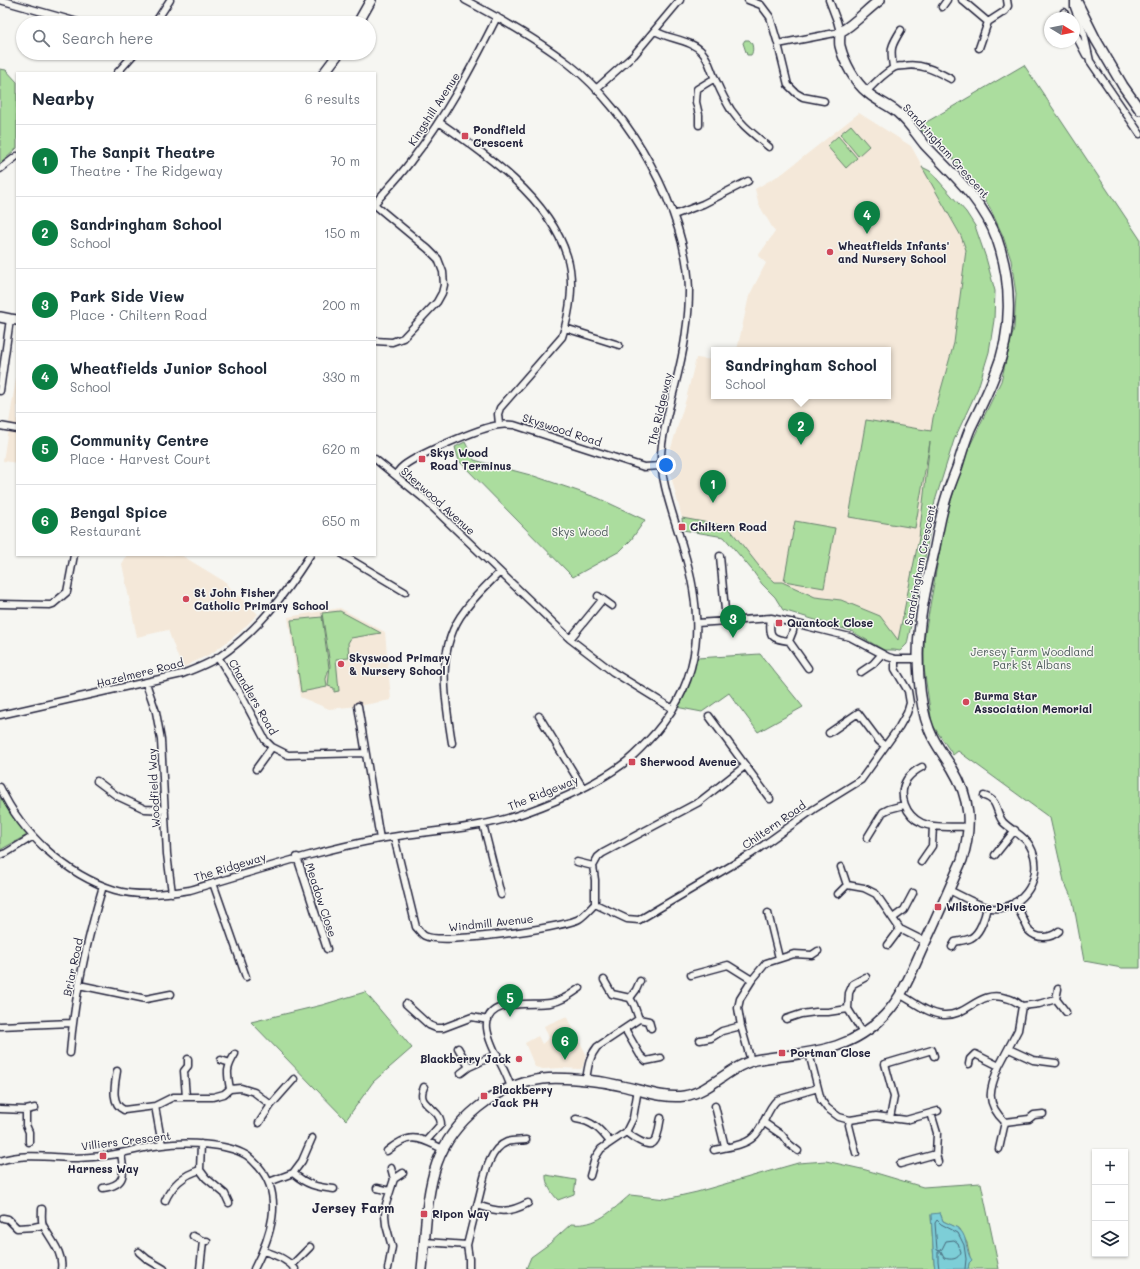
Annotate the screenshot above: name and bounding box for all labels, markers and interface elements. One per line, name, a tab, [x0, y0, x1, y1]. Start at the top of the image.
north arrow	[1044, 12, 1080, 48]
search box	[16, 16, 376, 60]
icon: search	[30, 27, 52, 49]
text: Search here	[62, 28, 153, 48]
street label: Kingshill Avenue	[404, 69, 463, 148]
text: Nearby	[32, 87, 94, 109]
text: 6 results	[305, 90, 360, 107]
street label: Sandringham Crescent	[900, 100, 993, 201]
place label: Pondfield Crescent	[473, 122, 525, 150]
marker: Pondfield Crescent	[460, 131, 470, 141]
text: The Sanpit Theatre	[70, 142, 215, 162]
text: 1	[42, 152, 48, 169]
text: 70 m	[330, 152, 360, 169]
text: Theatre · The Ridgeway	[70, 162, 223, 179]
pin: 4	[854, 201, 880, 234]
text: Sandringham School	[70, 214, 222, 234]
text: 2	[41, 224, 49, 241]
text: 150 m	[324, 224, 360, 241]
text: School	[70, 234, 111, 251]
place label: Wheatfields Infants' and Nursery School	[838, 238, 950, 266]
marker: Wheatfields Infants' and Nursery School	[825, 247, 835, 257]
text: Park Side View	[70, 286, 185, 306]
text: 3	[41, 296, 49, 313]
text: 200 m	[322, 296, 360, 313]
text: Place · Chiltern Road	[70, 306, 207, 323]
popup	[711, 347, 891, 399]
text: Sandringham School	[725, 355, 877, 375]
text: Wheatfields Junior School	[70, 358, 267, 378]
text: 4	[41, 368, 49, 385]
text: 330 m	[322, 368, 360, 385]
street label: The Ridgeway	[644, 371, 675, 447]
text: School	[725, 375, 766, 392]
text: School	[70, 378, 111, 395]
street label: Skyswood Road	[521, 410, 604, 449]
pin: 2	[788, 412, 814, 445]
text: Community Centre	[70, 430, 209, 450]
text: 5	[41, 440, 49, 457]
text: 620 m	[322, 440, 360, 457]
place label: Skys Wood Road Terminus	[430, 445, 512, 473]
text: Place · Harvest Court	[70, 450, 210, 467]
marker: Skys Wood Road Terminus	[417, 454, 427, 464]
your location	[656, 455, 676, 475]
street label: Sherwood Avenue	[398, 463, 479, 538]
pin: 1	[700, 470, 726, 503]
text: Bengal Spice	[70, 502, 167, 522]
street label: Sandringham Crescent	[900, 503, 939, 626]
text: 6	[41, 512, 49, 529]
text: 650 m	[322, 512, 360, 529]
place label: Chiltern Road	[690, 519, 767, 534]
text: Restaurant	[70, 522, 141, 539]
marker: Chiltern Road	[677, 522, 687, 532]
park label: Skys Wood	[552, 524, 608, 539]
place label: St John Fisher Catholic Primary School	[194, 585, 328, 613]
marker: St John Fisher Catholic Primary School	[181, 594, 191, 604]
pin: 3	[720, 605, 746, 638]
place label: Quantock Close	[787, 615, 874, 630]
marker: Quantock Close	[774, 618, 784, 628]
park label: Jersey Farm Woodland Park St Albans	[971, 644, 1093, 672]
place label: Skyswood Primary & Nursery School	[349, 650, 450, 678]
street label: Hazelmere Road	[95, 654, 185, 691]
street label: Chandlers Road	[226, 656, 281, 737]
marker: Skyswood Primary & Nursery School	[336, 659, 346, 669]
place label: Burma Star Association Memorial	[974, 688, 1092, 716]
marker: Burma Star Association Memorial	[961, 697, 971, 707]
street label: Woodfield Way	[144, 748, 163, 828]
place label: Sherwood Avenue	[640, 754, 737, 769]
marker: Sherwood Avenue	[627, 757, 637, 767]
street label: The Ridgeway	[506, 772, 580, 813]
street label: Chiltern Road	[739, 797, 808, 852]
street label: The Ridgeway	[192, 848, 268, 885]
street label: Meadow Close	[302, 861, 341, 939]
place label: Wilstone Drive	[946, 899, 1026, 914]
marker: Wilstone Drive	[933, 902, 943, 912]
street label: Windmill Avenue	[448, 911, 534, 934]
street label: Briar Road	[59, 936, 86, 997]
pin: 5	[497, 984, 523, 1017]
pin: 6	[552, 1027, 578, 1060]
place label: Portman Close	[790, 1045, 871, 1060]
marker: Portman Close	[777, 1048, 787, 1058]
place label: Blackberry Jack	[420, 1051, 511, 1066]
marker: Blackberry Jack	[514, 1054, 524, 1064]
place label: Blackberry Jack PH	[492, 1082, 553, 1110]
marker: Blackberry Jack PH	[479, 1091, 489, 1101]
street label: Villiers Crescent	[80, 1128, 172, 1153]
map controls	[1092, 1149, 1128, 1257]
button: +	[1092, 1149, 1128, 1185]
marker: Harness Way	[98, 1151, 108, 1161]
place label: Harness Way	[67, 1161, 139, 1176]
button: −	[1092, 1185, 1128, 1221]
district label: Jersey Farm	[312, 1199, 394, 1217]
place label: Ripon Way	[432, 1206, 489, 1221]
marker: Ripon Way	[419, 1209, 429, 1219]
button: layers	[1092, 1221, 1128, 1257]

